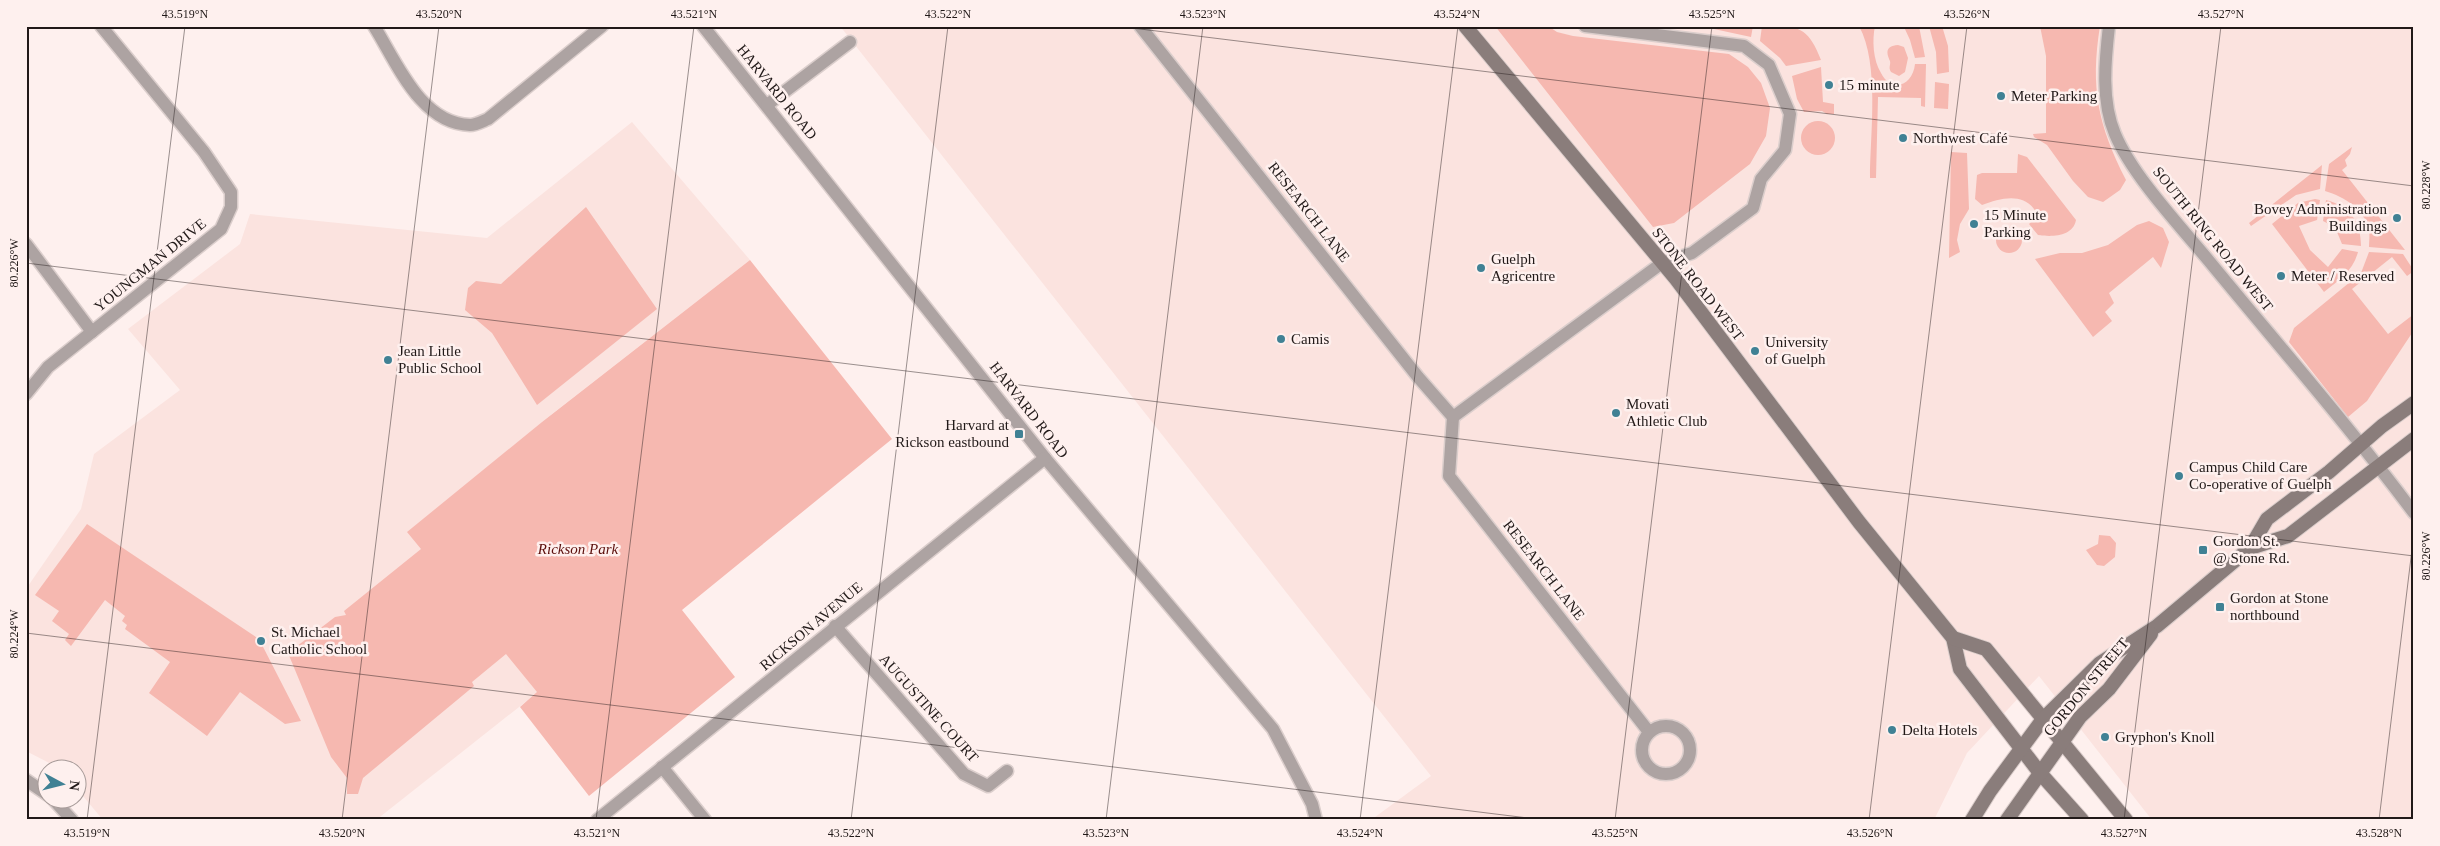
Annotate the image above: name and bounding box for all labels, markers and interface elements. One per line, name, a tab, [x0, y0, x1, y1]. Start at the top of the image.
text: 43.519°N	[162, 7, 209, 21]
text: 43.520°N	[416, 7, 463, 21]
text: 43.521°N	[671, 7, 718, 21]
text: 43.522°N	[925, 7, 972, 21]
text: 43.523°N	[1180, 7, 1227, 21]
text: 43.524°N	[1434, 7, 1481, 21]
text: 43.525°N	[1689, 7, 1736, 21]
text: 43.526°N	[1944, 7, 1991, 21]
text: 43.527°N	[2198, 7, 2245, 21]
street label: HARVARD ROAD	[734, 41, 820, 143]
place label: 15 minute	[1839, 77, 1900, 93]
marker: 15 minute	[1823, 79, 1835, 91]
place label: Meter Parking	[2011, 88, 2098, 104]
marker: Meter Parking	[1995, 90, 2007, 102]
place label: Northwest Café	[1913, 130, 2008, 146]
marker: Northwest Café	[1897, 132, 1909, 144]
street label: RESEARCH LANE	[1265, 159, 1353, 265]
text: 80.228°W	[2419, 160, 2433, 210]
street label: SOUTH RING ROAD WEST	[2150, 164, 2276, 314]
place label: Bovey Administration Buildings	[2254, 201, 2387, 234]
place label: 15 Minute Parking	[1984, 207, 2046, 240]
marker: Bovey Administration Buildings	[2391, 212, 2403, 224]
street label: YOUNGMAN DRIVE	[91, 215, 209, 315]
marker: 15 Minute Parking	[1968, 218, 1980, 230]
street label: STONE ROAD WEST	[1649, 224, 1747, 344]
text: 80.226°W	[7, 238, 21, 288]
place label: Guelph Agricentre	[1491, 251, 1555, 284]
marker: Guelph Agricentre	[1475, 262, 1487, 274]
place label: Meter / Reserved	[2291, 268, 2395, 284]
marker: Meter / Reserved	[2275, 270, 2287, 282]
place label: Camis	[1291, 331, 1329, 347]
marker: Camis	[1275, 333, 1287, 345]
place label: University of Guelph	[1765, 334, 1829, 367]
place label: Jean Little Public School	[398, 343, 482, 376]
marker: University of Guelph	[1749, 345, 1761, 357]
marker: Jean Little Public School	[382, 354, 394, 366]
street label: HARVARD ROAD	[987, 359, 1072, 461]
place label: Movati Athletic Club	[1626, 396, 1707, 429]
marker: Movati Athletic Club	[1610, 407, 1622, 419]
place label: Harvard at Rickson eastbound	[895, 417, 1010, 450]
marker: Harvard at Rickson eastbound	[1013, 428, 1025, 440]
place label: Campus Child Care Co-operative of Guelph	[2189, 459, 2332, 492]
marker: Campus Child Care Co-operative of Guelph	[2173, 470, 2185, 482]
street label: RESEARCH LANE	[1500, 517, 1588, 623]
text: 80.226°W	[2419, 531, 2433, 581]
place label: Gordon St. @ Stone Rd.	[2213, 533, 2290, 566]
park label: Rickson Park	[537, 541, 619, 557]
marker: Gordon St. @ Stone Rd.	[2197, 544, 2209, 556]
street label: RICKSON AVENUE	[757, 579, 865, 673]
place label: Gordon at Stone northbound	[2230, 590, 2329, 623]
marker: Gordon at Stone northbound	[2214, 601, 2226, 613]
text: 80.224°W	[7, 609, 21, 659]
place label: St. Michael Catholic School	[271, 624, 367, 657]
marker: St. Michael Catholic School	[255, 635, 267, 647]
street label: GORDON STREET	[2040, 635, 2132, 739]
street label: AUGUSTINE COURT	[876, 651, 982, 765]
place label: Delta Hotels	[1902, 722, 1978, 738]
marker: Delta Hotels	[1886, 724, 1898, 736]
place label: Gryphon's Knoll	[2115, 729, 2215, 745]
marker: Gryphon's Knoll	[2099, 731, 2111, 743]
north arrow	[38, 758, 88, 808]
text: N	[66, 780, 82, 791]
text: 43.519°N	[64, 826, 111, 840]
text: 43.520°N	[319, 826, 366, 840]
text: 43.521°N	[574, 826, 621, 840]
text: 43.522°N	[828, 826, 875, 840]
text: 43.523°N	[1083, 826, 1130, 840]
text: 43.524°N	[1337, 826, 1384, 840]
text: 43.525°N	[1592, 826, 1639, 840]
text: 43.526°N	[1847, 826, 1894, 840]
text: 43.527°N	[2101, 826, 2148, 840]
text: 43.528°N	[2356, 826, 2403, 840]

